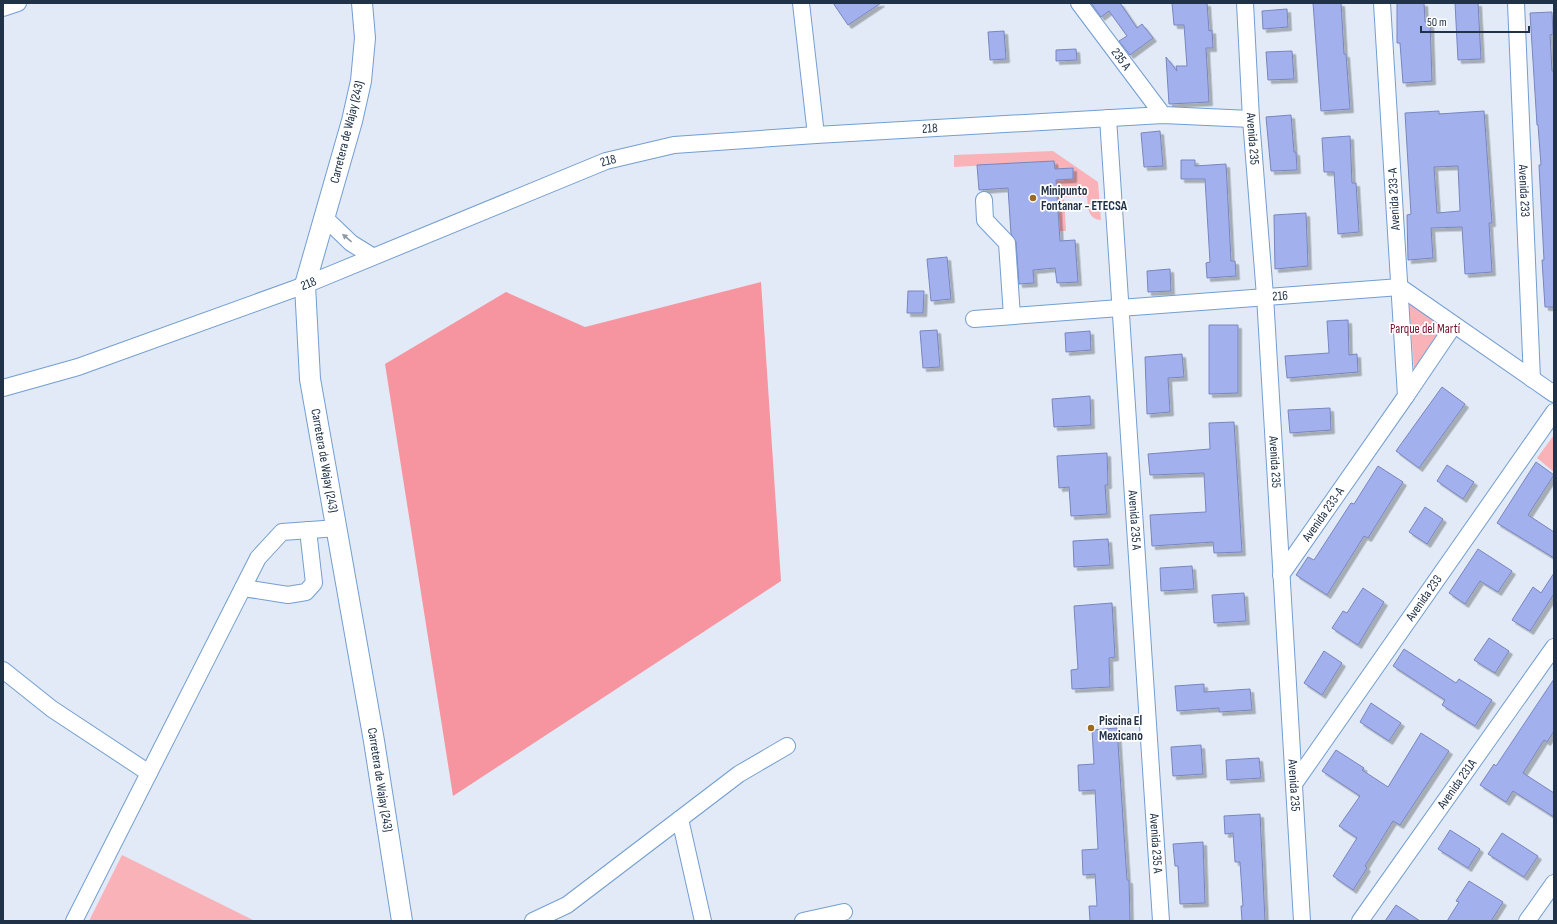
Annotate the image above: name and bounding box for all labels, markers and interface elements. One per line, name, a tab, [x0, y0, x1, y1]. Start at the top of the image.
scale bar	[1421, 8, 1529, 34]
text: 50 m	[1427, 15, 1447, 30]
street label: 235 A	[1107, 45, 1135, 74]
street label: Carretera de Wajay (243)	[327, 79, 368, 185]
street label: Avenida 235	[1243, 111, 1263, 165]
street label: 218	[922, 120, 938, 137]
street label: 218	[598, 151, 618, 171]
street label: Avenida 233	[1515, 163, 1533, 217]
street label: Avenida 233-A	[1384, 167, 1404, 232]
place label: Minipunto Fontanar - ETECSA	[1041, 183, 1128, 214]
marker: Minipunto Fontanar - ETECSA	[1028, 193, 1038, 203]
one-way arrow	[341, 234, 352, 243]
street label: 218	[298, 273, 319, 294]
street label: 216	[1272, 287, 1289, 305]
park label: Parque del Martí	[1390, 321, 1461, 337]
street label: Carretera de Wajay (243)	[307, 407, 342, 514]
street label: Avenida 235	[1265, 434, 1284, 489]
street label: Avenida 233-A	[1298, 484, 1348, 545]
street label: Avenida 235 A	[1125, 489, 1145, 551]
street label: Avenida 233	[1402, 572, 1446, 625]
place label: Piscina El Mexicano	[1099, 713, 1143, 744]
marker: Piscina El Mexicano	[1086, 723, 1096, 733]
street label: Carretera de Wajay (243)	[364, 726, 396, 833]
street label: Avenida 231A	[1433, 756, 1480, 813]
street label: Avenida 235	[1284, 758, 1304, 812]
street label: Avenida 235 A	[1146, 812, 1166, 874]

